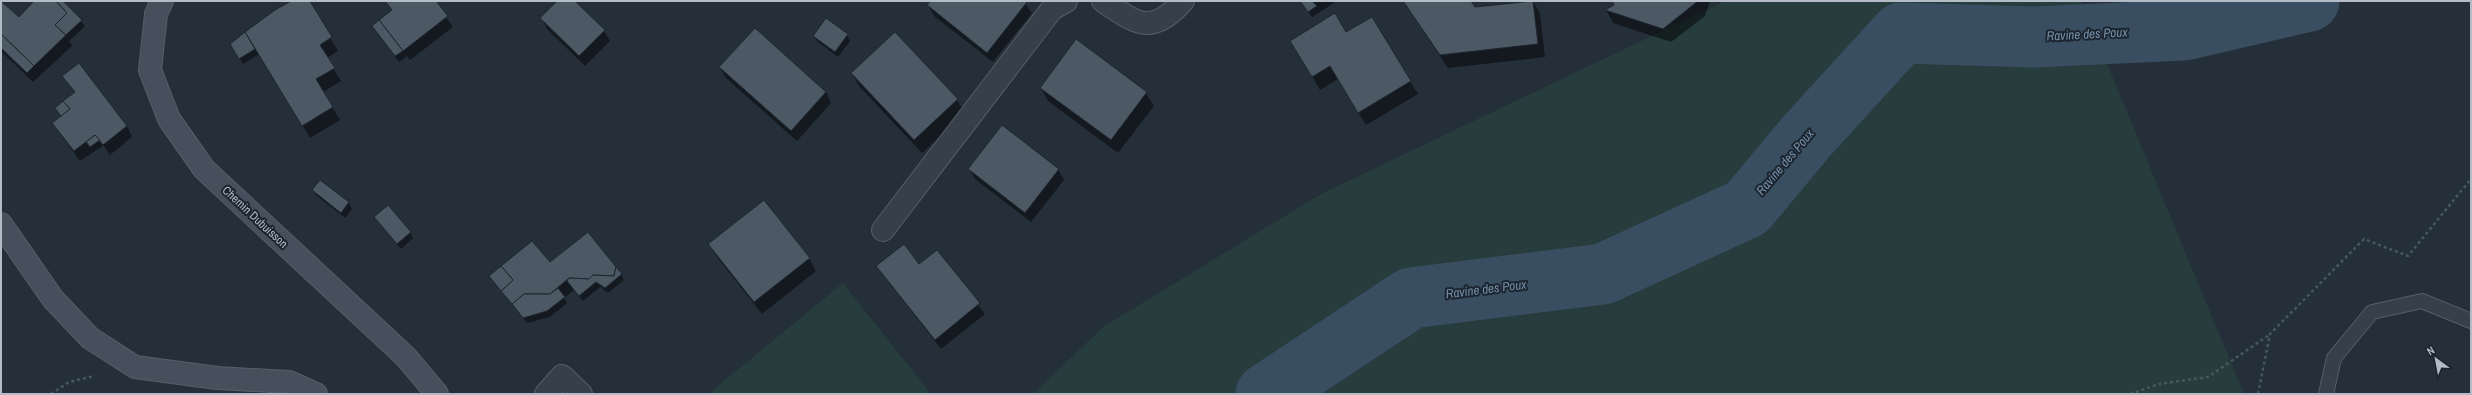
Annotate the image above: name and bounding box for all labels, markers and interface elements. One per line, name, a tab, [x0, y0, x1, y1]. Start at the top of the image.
water label: Ravine des Poux	[2046, 23, 2129, 45]
water label: Ravine des Poux	[1752, 125, 1818, 199]
street label: Chemin Dubuisson	[219, 182, 291, 252]
water label: Ravine des Poux	[1445, 276, 1528, 302]
north arrow	[2416, 339, 2456, 379]
text: N	[2424, 343, 2437, 358]

